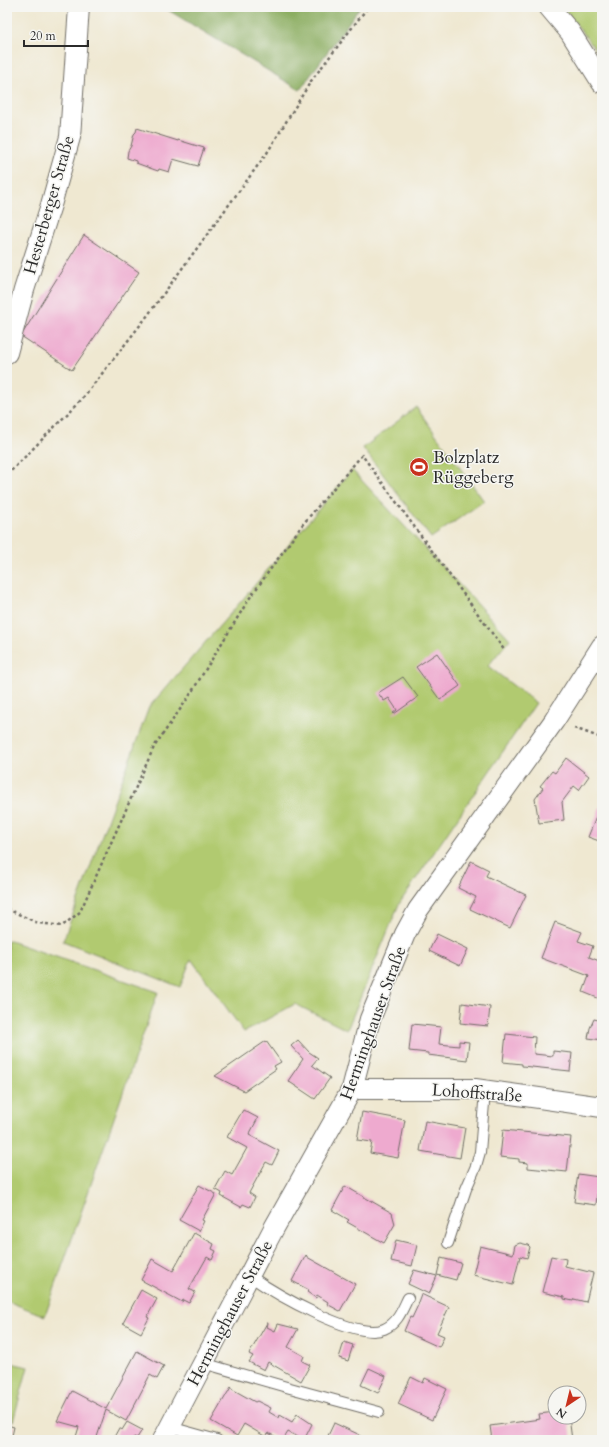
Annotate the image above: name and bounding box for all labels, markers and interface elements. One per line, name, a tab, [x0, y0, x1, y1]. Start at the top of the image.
scale bar	[24, 22, 88, 48]
text: 20 m	[30, 28, 57, 44]
street label: Hesterberger Straße	[18, 133, 80, 277]
place label: Bolzplatz Rüggeberg	[433, 446, 514, 489]
sports icon: Bolzplatz Rüggeberg	[408, 456, 430, 478]
street label: Herminghauser Straße	[334, 943, 412, 1103]
street label: Lohoffstraße	[431, 1078, 523, 1108]
street label: Herminghauser Straße	[182, 1236, 278, 1390]
north arrow	[547, 1385, 587, 1425]
text: N	[553, 1404, 570, 1422]

